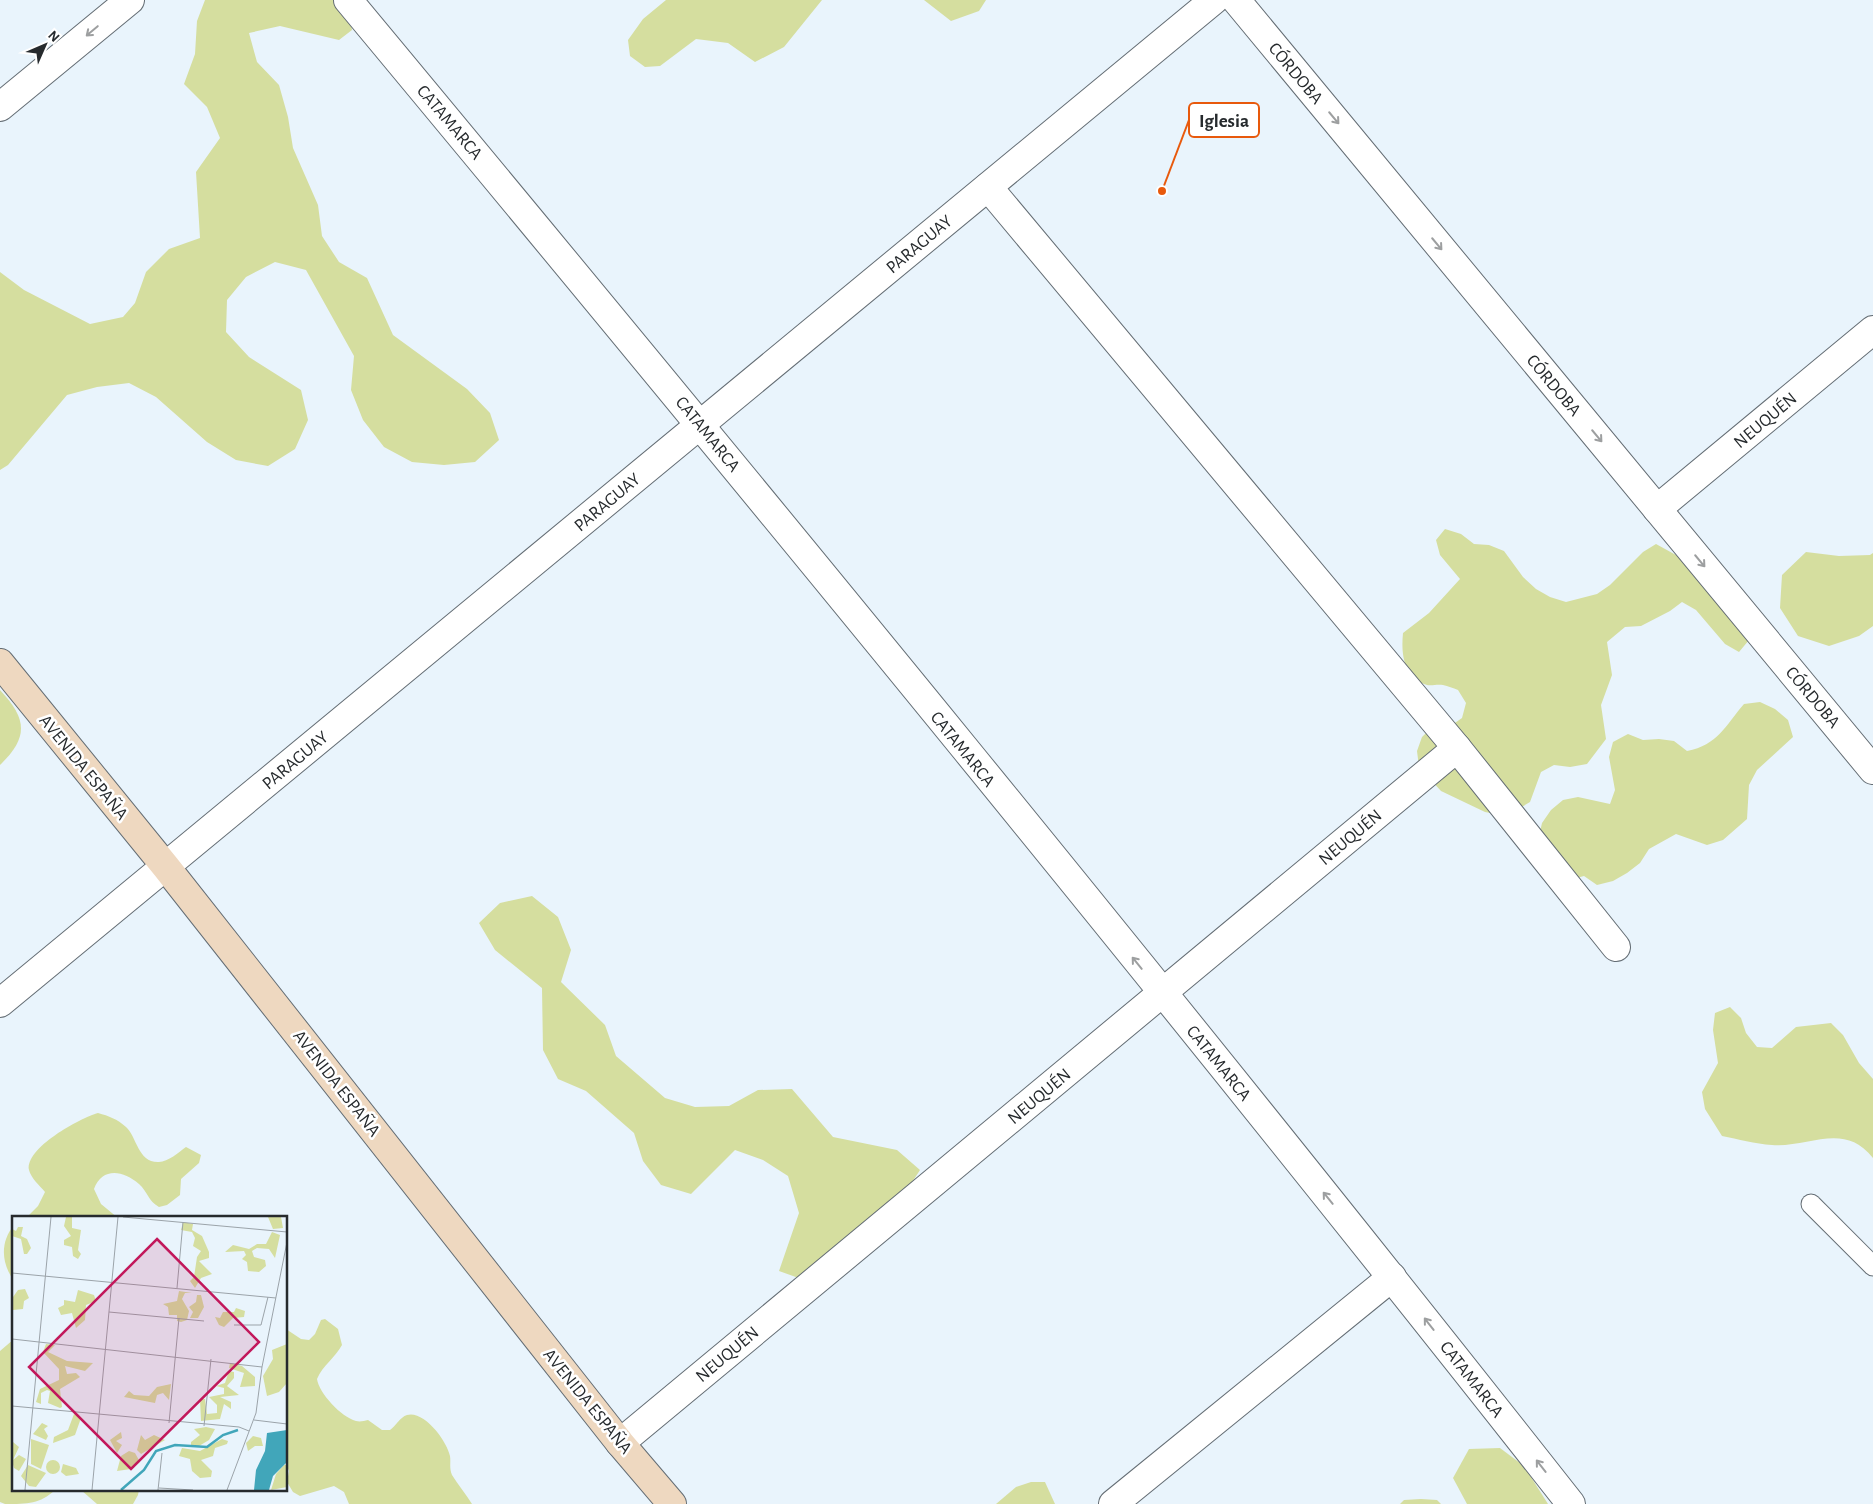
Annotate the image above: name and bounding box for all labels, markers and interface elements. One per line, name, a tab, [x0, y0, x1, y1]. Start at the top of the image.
north arrow	[20, 20, 70, 70]
one-way arrow	[86, 25, 99, 36]
text: N	[45, 28, 62, 45]
street label: CÓRDOBA	[1265, 38, 1329, 108]
street label: CATAMARCA	[413, 82, 486, 164]
callout: Iglesia	[1189, 103, 1259, 137]
text: Iglesia	[1199, 112, 1249, 131]
one-way arrow	[1328, 112, 1339, 125]
street label: PARAGUAY	[883, 212, 956, 277]
one-way arrow	[1432, 237, 1443, 250]
street label: CÓRDOBA	[1523, 350, 1587, 420]
street label: NEUQUÉN	[1729, 387, 1801, 452]
street label: CATAMARCA	[672, 394, 743, 476]
one-way arrow	[1591, 429, 1602, 442]
street label: PARAGUAY	[571, 470, 644, 535]
one-way arrow	[1695, 555, 1706, 568]
street label: CÓRDOBA	[1782, 662, 1846, 732]
street label: CATAMARCA	[927, 709, 998, 791]
street label: AVENIDA ESPAÑA	[35, 710, 134, 824]
street label: PARAGUAY	[259, 728, 332, 793]
street label: NEUQUÉN	[1314, 804, 1386, 869]
one-way arrow	[1132, 956, 1143, 969]
street label: CATAMARCA	[1183, 1023, 1254, 1105]
street label: AVENIDA ESPAÑA	[289, 1025, 386, 1141]
street label: NEUQUÉN	[1003, 1063, 1075, 1128]
one-way arrow	[1322, 1191, 1333, 1204]
inset map	[12, 1216, 288, 1492]
one-way arrow	[1424, 1318, 1435, 1331]
street label: NEUQUÉN	[691, 1321, 763, 1386]
street label: CATAMARCA	[1436, 1338, 1507, 1422]
street label: AVENIDA ESPAÑA	[539, 1344, 638, 1458]
one-way arrow	[1535, 1460, 1546, 1473]

